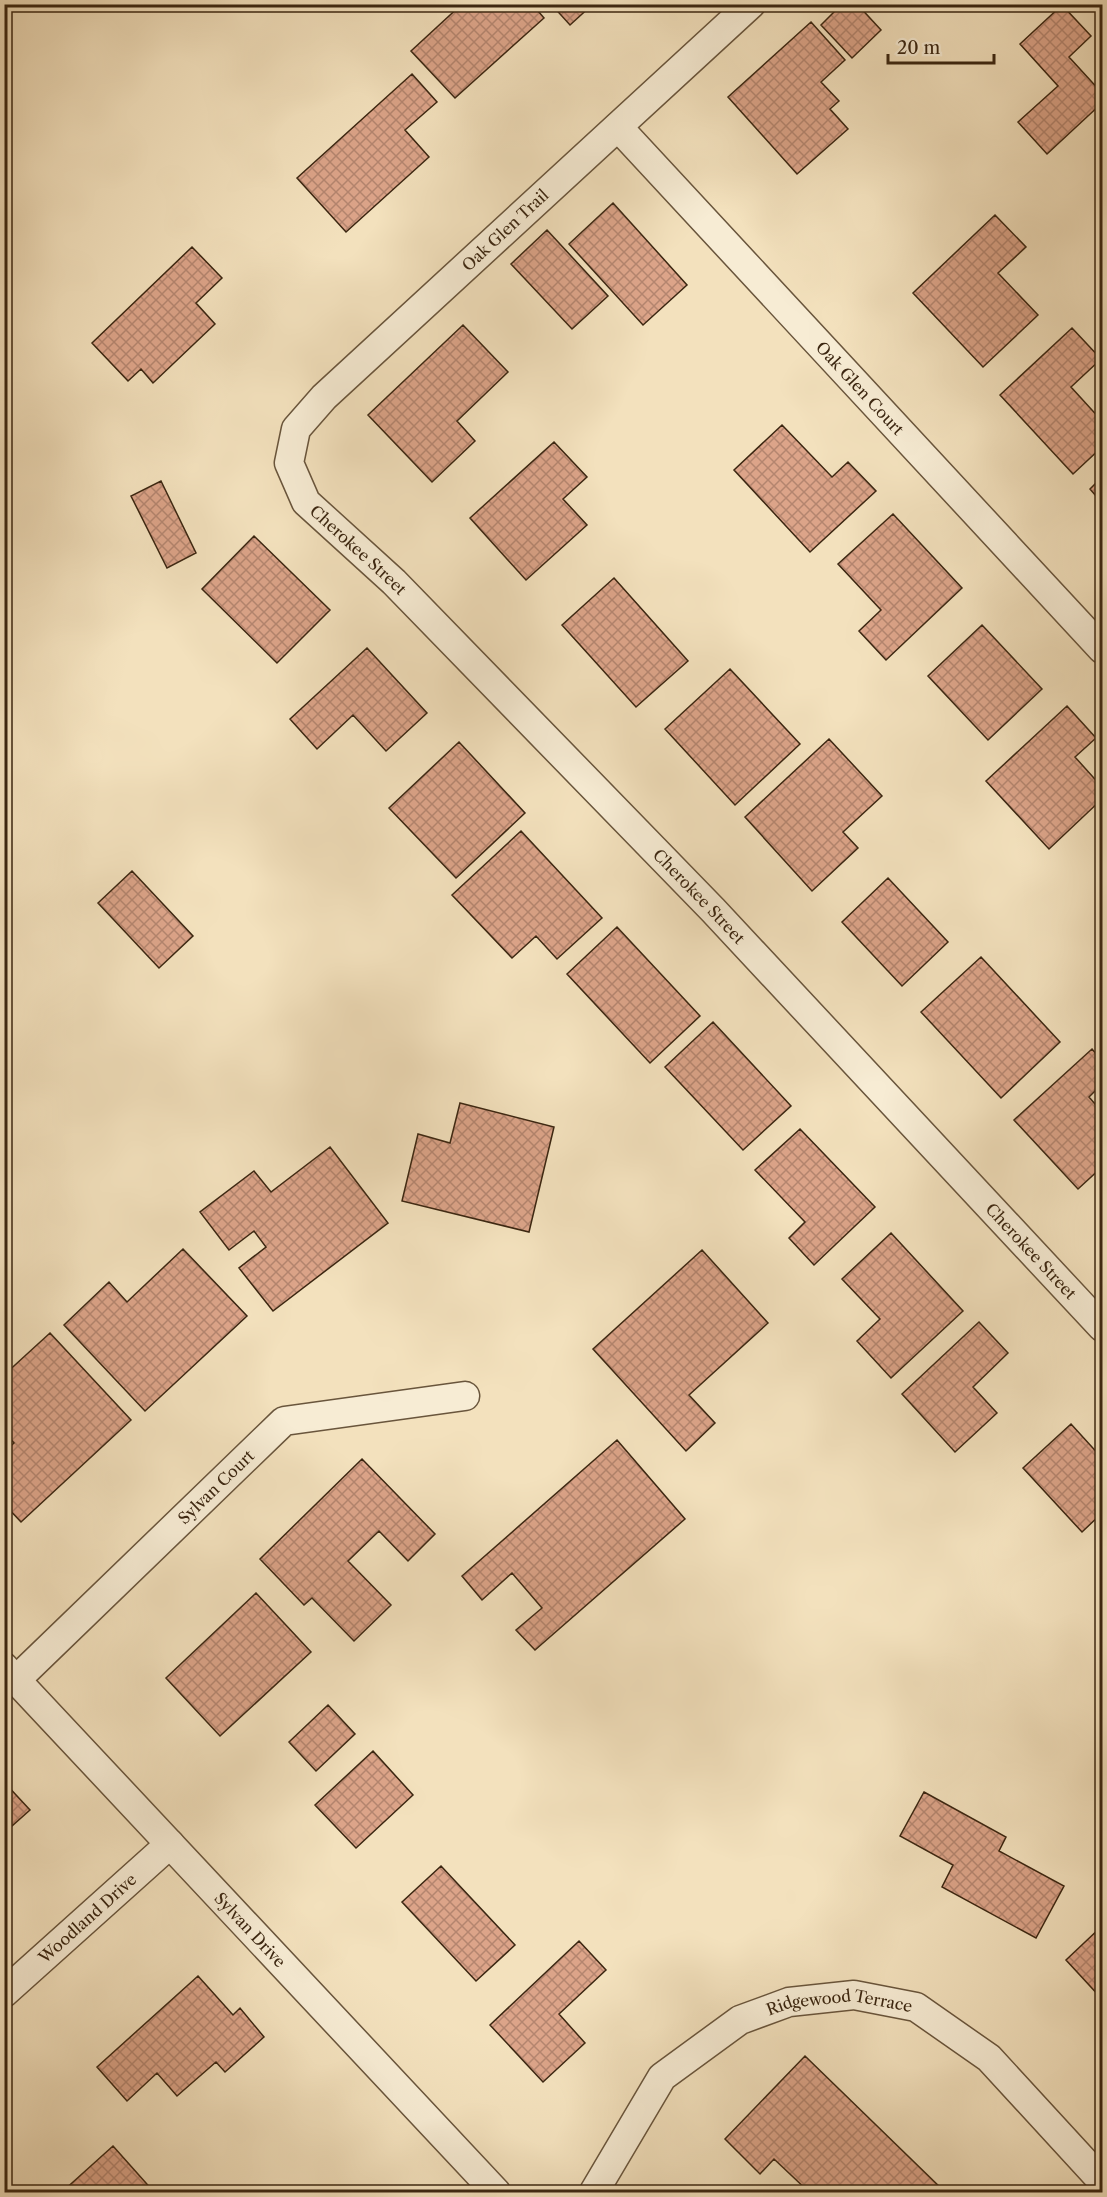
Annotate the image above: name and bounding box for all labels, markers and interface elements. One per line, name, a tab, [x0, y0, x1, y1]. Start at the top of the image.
scale bar	[888, 27, 994, 65]
text: 20 m	[897, 37, 941, 59]
street label: Oak Glen Trail	[458, 185, 553, 275]
street label: Oak Glen Court	[812, 337, 909, 439]
street label: Cherokee Street	[306, 501, 411, 599]
street label: Cherokee Street	[649, 845, 749, 948]
street label: Cherokee Street	[982, 1199, 1081, 1303]
street label: Sylvan Court	[174, 1445, 258, 1528]
street label: Woodland Drive	[34, 1869, 140, 1968]
street label: Sylvan Drive	[210, 1888, 290, 1971]
street label: Ridgewood Terrace	[764, 1985, 914, 2019]

